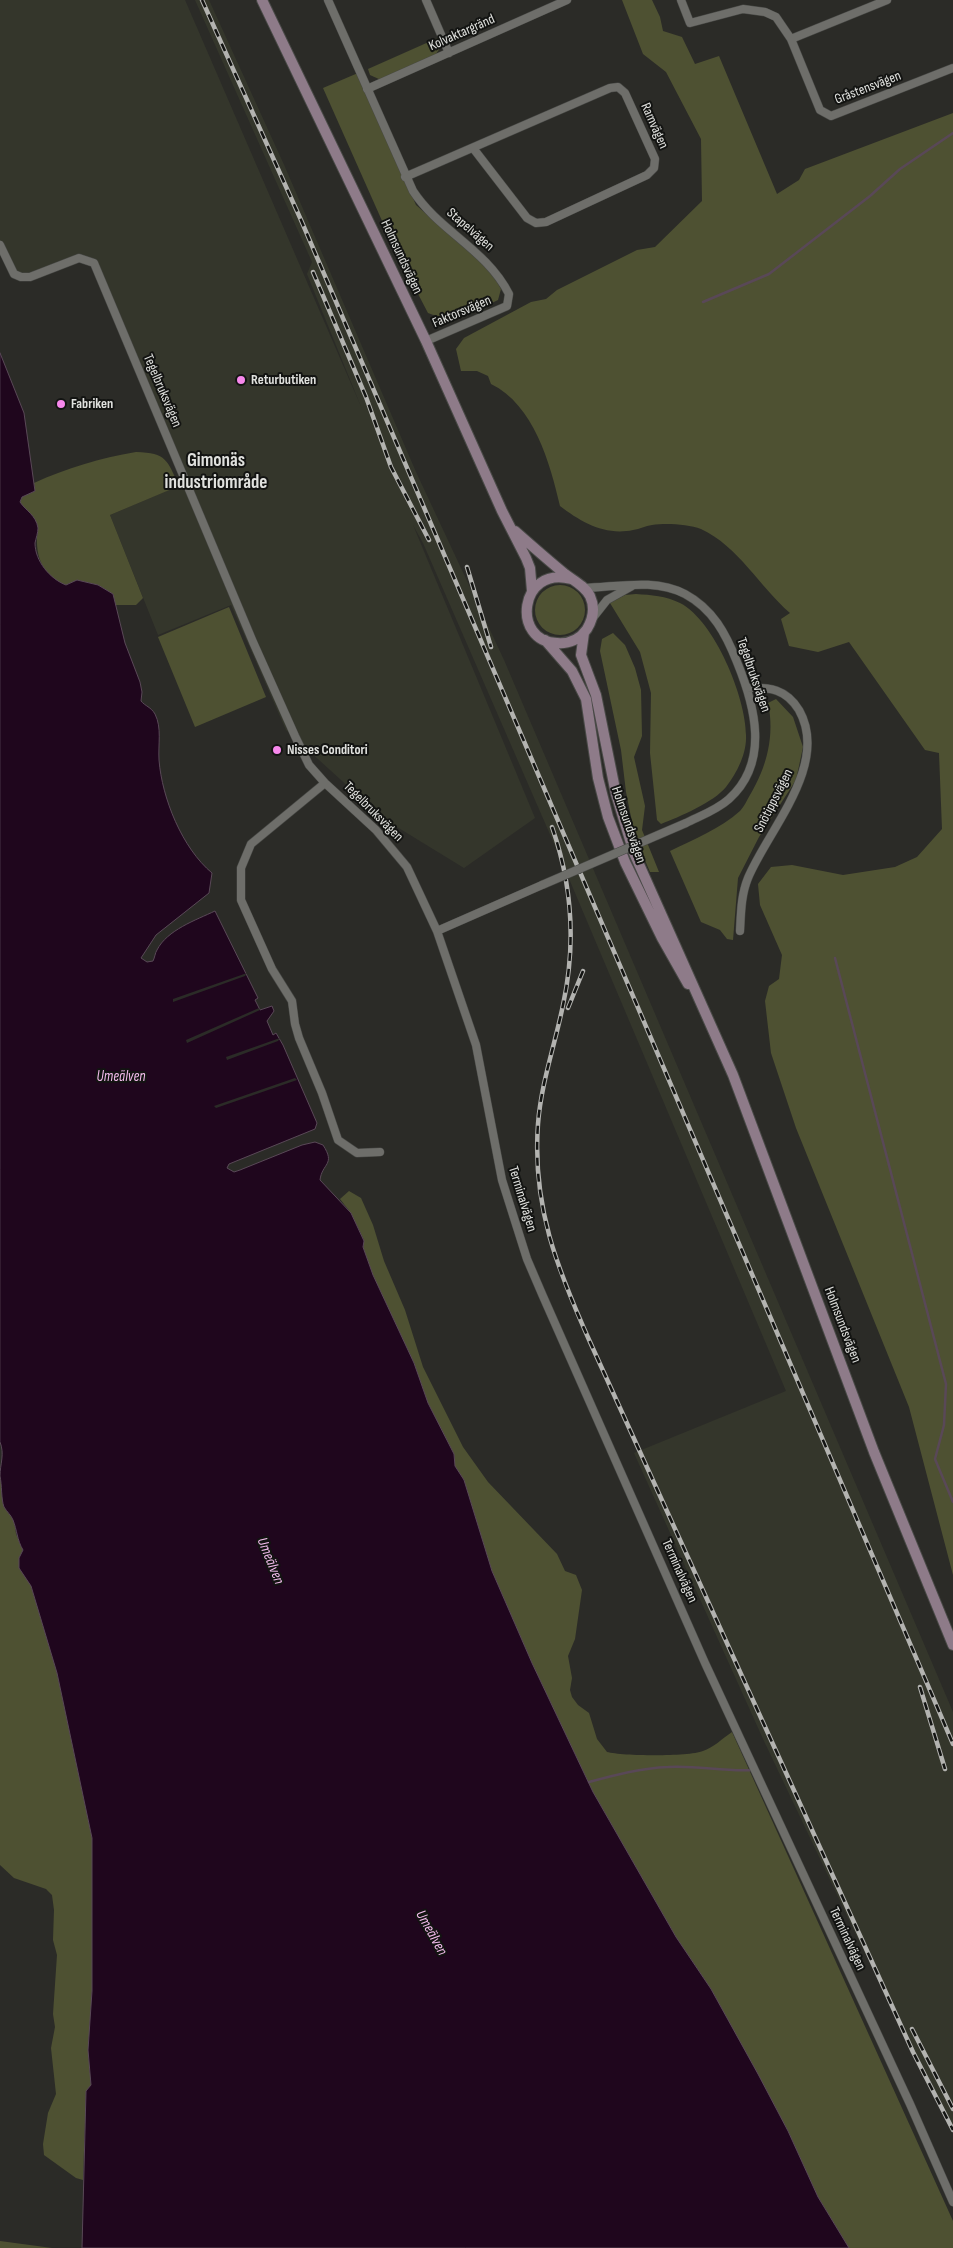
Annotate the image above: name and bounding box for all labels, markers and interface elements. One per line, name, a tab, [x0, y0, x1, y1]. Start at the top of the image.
street label: Kolvaktargränd	[426, 11, 498, 55]
street label: Gråstensvägen	[832, 68, 904, 108]
street label: Ramvägen	[636, 100, 672, 152]
street label: Stapelvägen	[443, 205, 497, 255]
street label: Holmsundsvägen	[376, 217, 426, 297]
street label: Faktorsvägen	[430, 292, 494, 332]
street label: Tegelbruksvägen	[139, 352, 185, 430]
place label: Returbutiken	[251, 372, 316, 388]
marker: Returbutiken	[235, 374, 247, 386]
place label: Fabriken	[71, 396, 113, 412]
marker: Fabriken	[55, 398, 67, 410]
district label: Gimonäs industriområde	[165, 450, 267, 494]
street label: Tegelbruksvägen	[732, 636, 774, 714]
place label: Nisses Conditori	[287, 742, 368, 758]
marker: Nisses Conditori	[271, 744, 283, 756]
street label: Snötippsvägen	[751, 766, 797, 836]
street label: Tegelbruksvägen	[340, 779, 406, 845]
street label: Holmsundsvägen	[607, 784, 649, 866]
water label: Umeälven	[96, 1068, 146, 1086]
street label: Terminalvägen	[504, 1164, 540, 1234]
street label: Holmsundsvägen	[820, 1285, 864, 1365]
water label: Umeälven	[252, 1535, 288, 1587]
street label: Terminalvägen	[658, 1537, 700, 1605]
street label: Terminalvägen	[825, 1905, 869, 1973]
water label: Umeälven	[411, 1907, 451, 1959]

